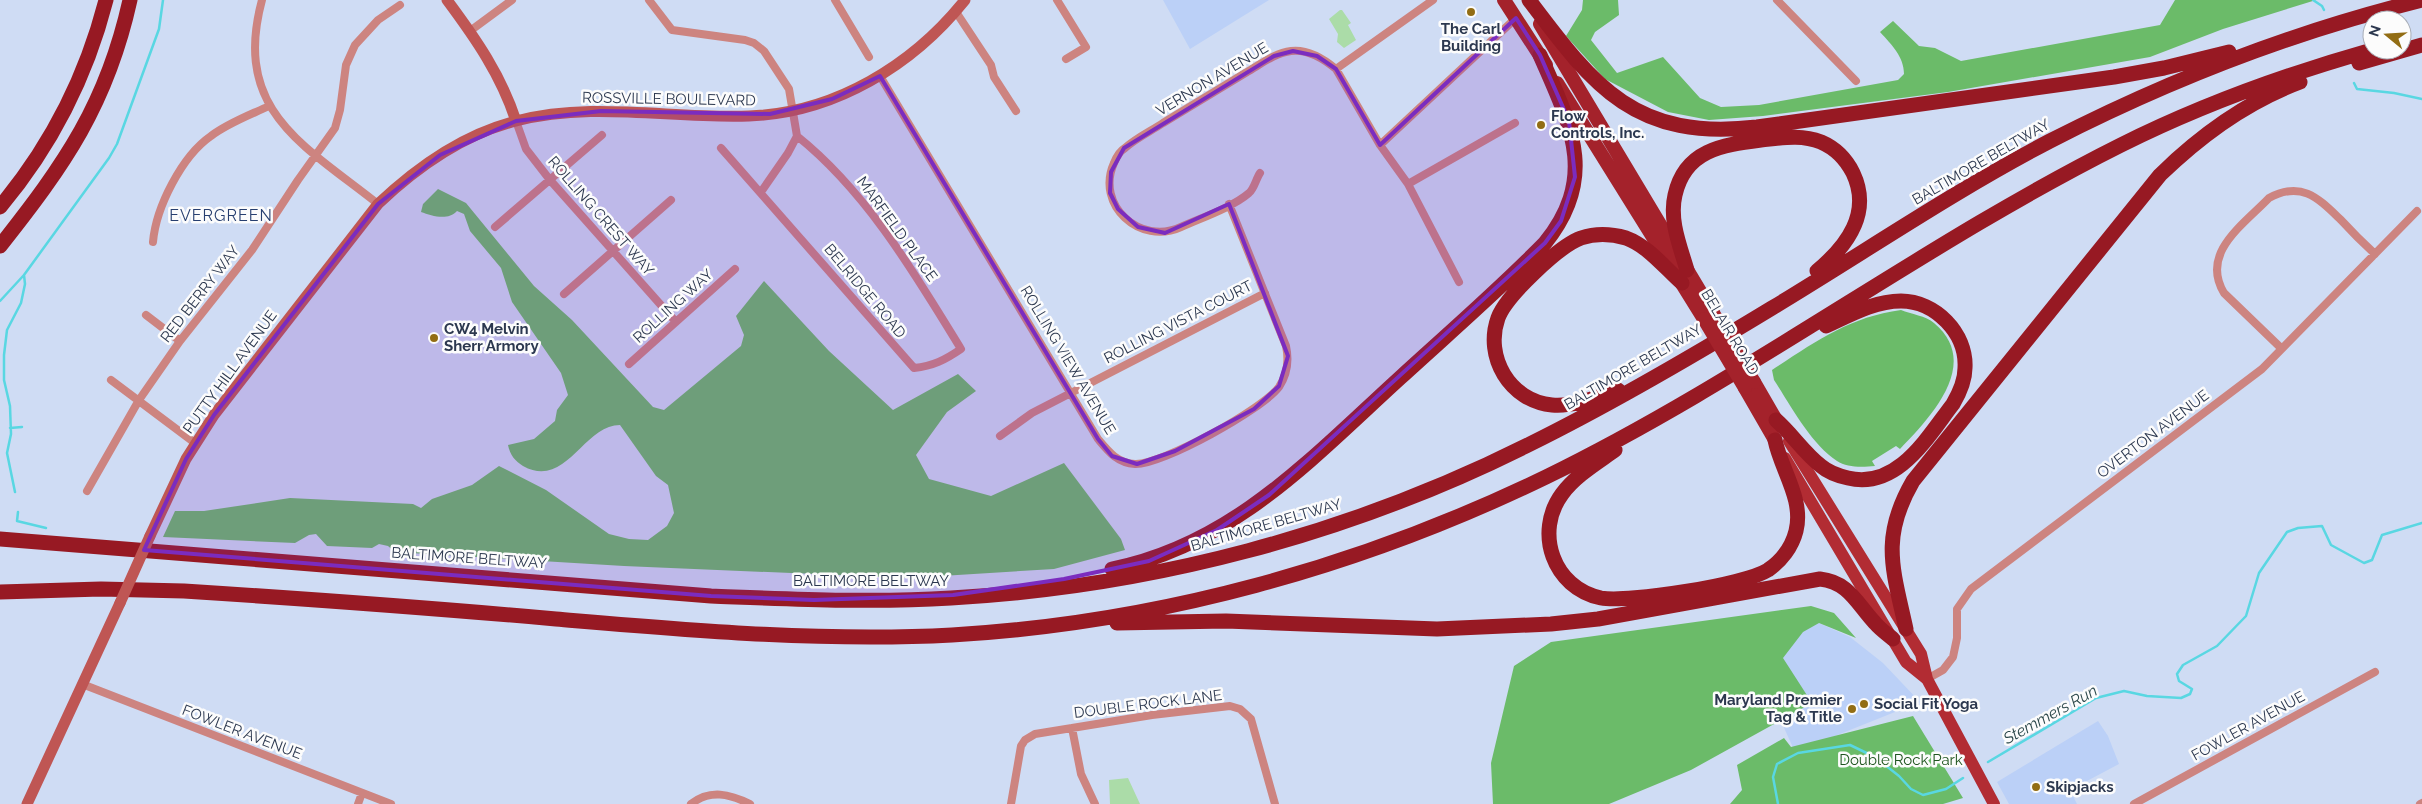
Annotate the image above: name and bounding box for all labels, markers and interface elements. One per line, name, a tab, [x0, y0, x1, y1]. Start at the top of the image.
marker: The Carl Building	[1465, 6, 1477, 18]
north arrow	[2362, 10, 2412, 60]
place label: The Carl Building	[1441, 20, 1501, 55]
text: N	[2365, 23, 2384, 39]
street label: VERNON AVENUE	[1153, 38, 1271, 120]
street label: ROSSVILLE BOULEVARD	[582, 88, 756, 110]
place label: Flow Controls, Inc.	[1551, 107, 1644, 142]
street label: BALTIMORE BELTWAY	[1909, 115, 2053, 209]
marker: Flow Controls, Inc.	[1535, 119, 1547, 131]
street label: ROLLING CREST WAY	[544, 153, 658, 280]
street label: MARFIELD PLACE	[853, 173, 941, 285]
district label: EVERGREEN	[169, 206, 273, 225]
street label: BELRIDGE ROAD	[820, 240, 910, 342]
street label: RED BERRY WAY	[157, 242, 243, 346]
street label: ROLLING WAY	[629, 265, 717, 347]
street label: ROLLING VISTA COURT	[1101, 277, 1255, 367]
street label: ROLLING VIEW AVENUE	[1016, 282, 1120, 438]
street label: BELAIR ROAD	[1697, 286, 1763, 378]
street label: PUTTY HILL AVENUE	[179, 307, 281, 437]
place label: CW4 Melvin Sherr Armory	[444, 320, 539, 355]
street label: BALTIMORE BELTWAY	[1561, 320, 1705, 414]
marker: CW4 Melvin Sherr Armory	[428, 332, 440, 344]
street label: OVERTON AVENUE	[2093, 386, 2213, 482]
street label: BALTIMORE BELTWAY	[1189, 495, 1344, 555]
street label: BALTIMORE BELTWAY	[391, 544, 548, 572]
street label: BALTIMORE BELTWAY	[793, 572, 949, 590]
water label: Stemmers Run	[1999, 681, 2101, 749]
street label: DOUBLE ROCK LANE	[1073, 686, 1223, 722]
street label: FOWLER AVENUE	[2188, 687, 2308, 765]
place label: Maryland Premier Tag & Title	[1714, 691, 1842, 726]
place label: Social Fit Yoga	[1874, 695, 1979, 713]
marker: Social Fit Yoga	[1858, 698, 1870, 710]
street label: FOWLER AVENUE	[180, 701, 304, 763]
marker: Maryland Premier Tag & Title	[1846, 703, 1858, 715]
park label: Double Rock Park	[1839, 751, 1963, 769]
place label: Skipjacks	[2046, 778, 2114, 796]
marker: Skipjacks	[2030, 781, 2042, 793]

